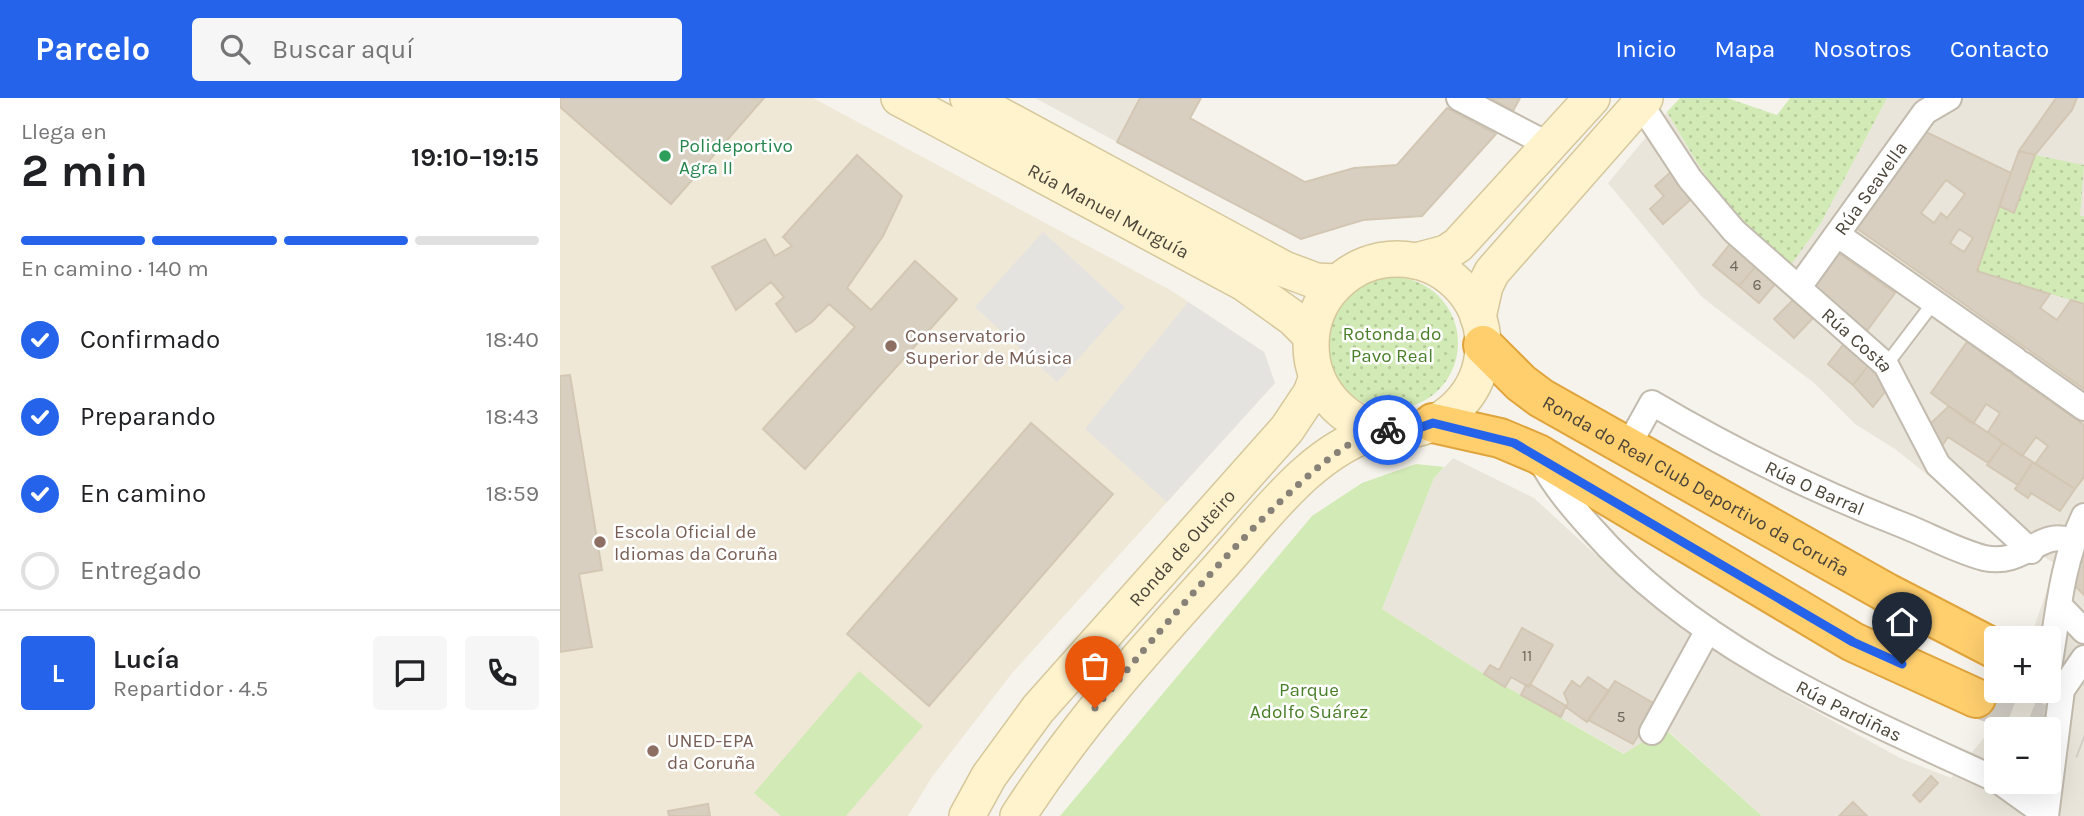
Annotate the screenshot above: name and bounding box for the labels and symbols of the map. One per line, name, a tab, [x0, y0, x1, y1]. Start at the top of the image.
place label: Polideportivo Agra II	[679, 135, 793, 179]
street label: Rúa Seavella	[1830, 137, 1912, 240]
marker: Polideportivo Agra II	[657, 148, 673, 164]
street label: Rúa Manuel Murguía	[1024, 159, 1193, 264]
house number: 4	[1730, 256, 1739, 275]
house number: 6	[1752, 275, 1762, 294]
street label: Rúa Costa	[1817, 304, 1898, 376]
park label: Rotonda do Pavo Real	[1343, 323, 1441, 367]
place label: Conservatorio Superior de Música	[905, 325, 1072, 369]
marker: Conservatorio Superior de Música	[883, 338, 899, 354]
street label: Ronda do Real Club Deportivo da Coruña	[1539, 391, 1853, 582]
courier	[1353, 395, 1423, 465]
street label: Rúa O Barral	[1761, 456, 1868, 520]
street label: Ronda de Outeiro	[1125, 485, 1240, 611]
place label: Escola Oficial de Idiomas da Coruña	[614, 521, 778, 565]
marker: Escola Oficial de Idiomas da Coruña	[592, 534, 608, 550]
pin	[1872, 592, 1932, 664]
pin	[1065, 636, 1125, 708]
house number: 11	[1522, 646, 1532, 665]
street label: Rúa Pardiñas	[1792, 676, 1905, 747]
park label: Parque Adolfo Suárez	[1250, 679, 1368, 723]
house number: 5	[1616, 707, 1626, 726]
place label: UNED-EPA da Coruña	[667, 730, 756, 774]
marker: UNED-EPA da Coruña	[645, 743, 661, 759]

